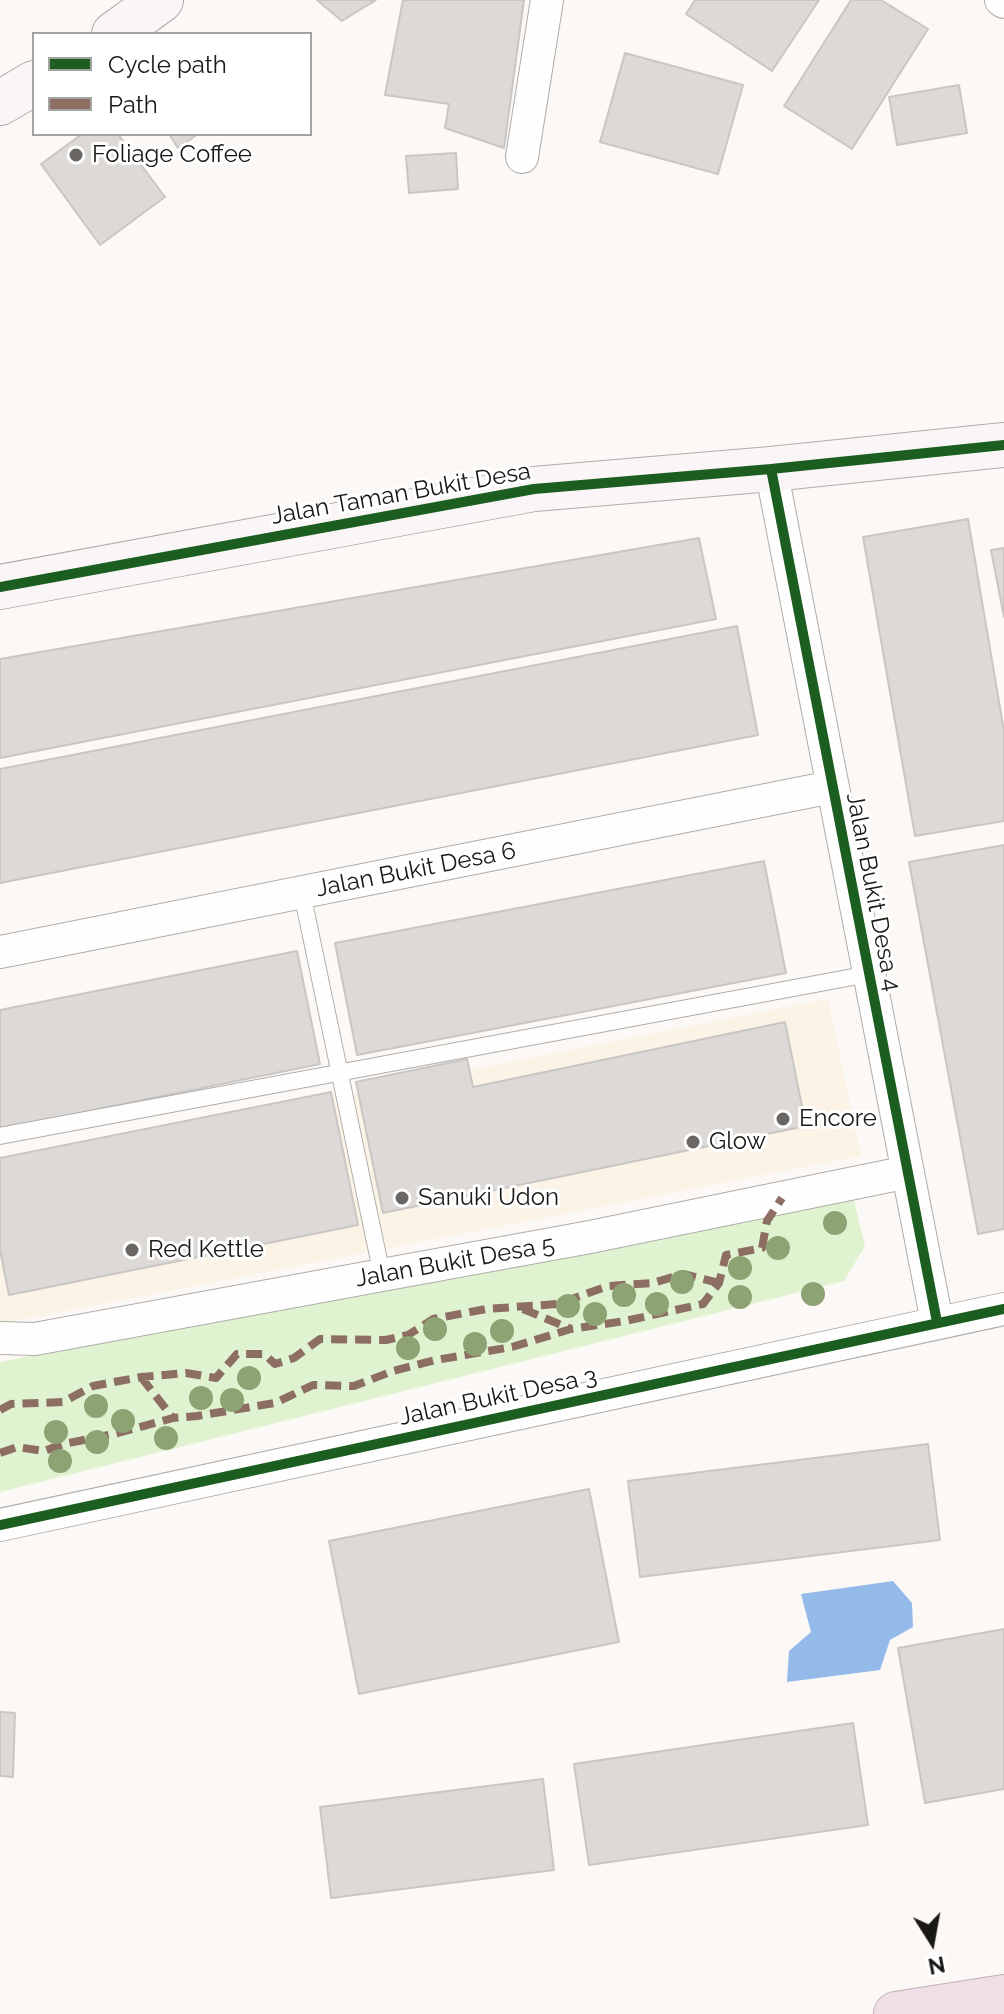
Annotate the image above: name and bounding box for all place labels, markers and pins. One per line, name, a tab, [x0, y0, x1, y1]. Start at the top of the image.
place label: Foliage Coffee	[92, 141, 252, 169]
marker: Foliage Coffee	[67, 146, 85, 164]
place label: Encore	[799, 1105, 877, 1133]
marker: Encore	[774, 1110, 792, 1128]
place label: Glow	[709, 1128, 766, 1156]
marker: Glow	[684, 1133, 702, 1151]
place label: Sanuki Udon	[418, 1184, 559, 1212]
marker: Sanuki Udon	[393, 1189, 411, 1207]
place label: Red Kettle	[148, 1236, 264, 1264]
marker: Red Kettle	[123, 1241, 141, 1259]

